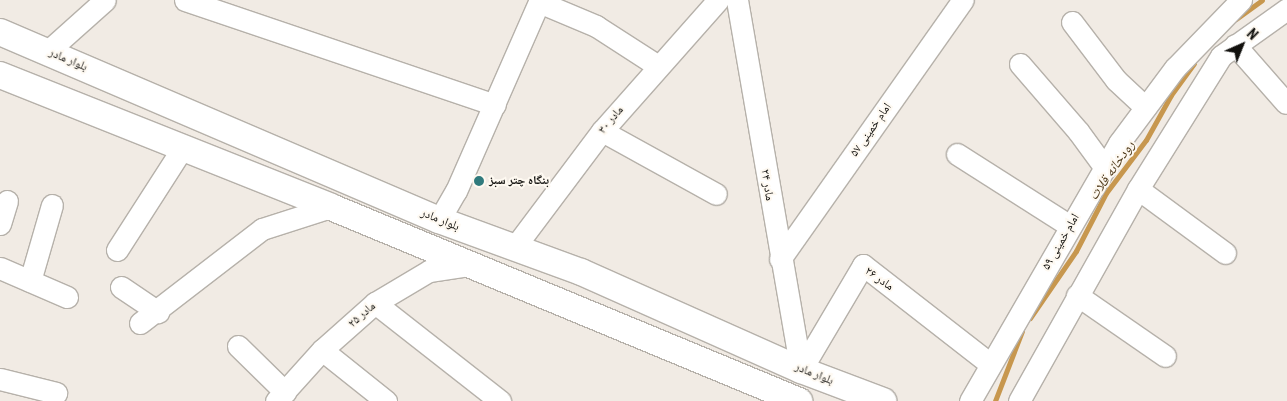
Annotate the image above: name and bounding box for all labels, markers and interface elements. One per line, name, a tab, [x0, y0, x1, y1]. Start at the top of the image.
north arrow	[1217, 20, 1267, 70]
text: N	[1244, 25, 1261, 43]
street label: بلوار مادر	[47, 46, 89, 74]
street label: امام خمینی ۵۷	[847, 100, 895, 160]
street label: مادر ۳۰	[595, 103, 627, 137]
water label: رودخانه قلات	[1084, 137, 1138, 203]
street label: مادر ۲۴	[757, 168, 777, 202]
place label: بنگاه چتر سبز	[489, 174, 549, 188]
marker: بنگاه چتر سبز	[473, 175, 485, 187]
street label: بلوار مادر	[419, 206, 461, 234]
street label: امام خمینی ۵۹	[1039, 211, 1083, 273]
street label: مادر ۲۶	[862, 264, 896, 294]
street label: مادر ۲۵	[345, 299, 379, 331]
street label: بلوار مادر	[793, 360, 835, 388]

